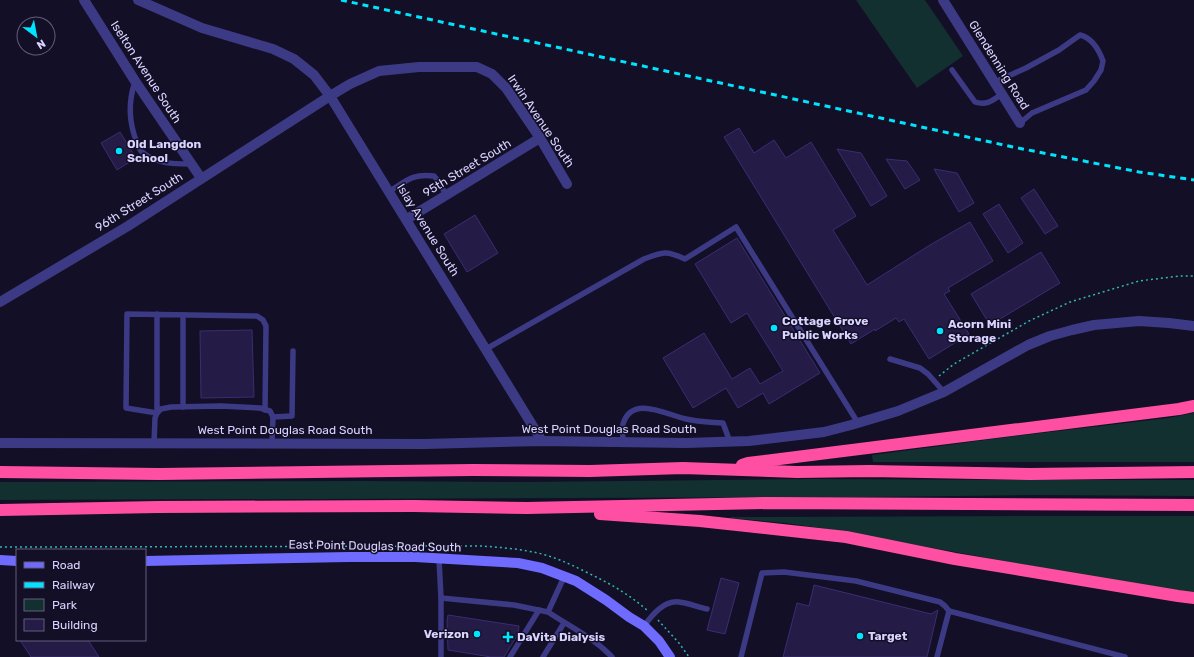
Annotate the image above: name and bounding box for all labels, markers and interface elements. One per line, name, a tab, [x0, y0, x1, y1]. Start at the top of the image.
north arrow	[16, 16, 56, 56]
street label: Iselton Avenue South	[108, 18, 184, 126]
street label: Glendenning Road	[966, 18, 1032, 112]
text: N	[34, 36, 48, 52]
street label: Irwin Avenue South	[505, 72, 577, 170]
street label: 95th Street South	[420, 136, 514, 200]
place label: Old Langdon School	[127, 137, 202, 165]
marker: Old Langdon School	[114, 146, 124, 156]
street label: 96th Street South	[93, 169, 185, 235]
street label: Islay Avenue South	[394, 181, 462, 279]
place label: Cottage Grove Public Works	[782, 314, 868, 342]
place label: Acorn Mini Storage	[948, 317, 1011, 345]
marker: Cottage Grove Public Works	[769, 323, 779, 333]
marker: Acorn Mini Storage	[935, 326, 945, 336]
street label: West Point Douglas Road South	[521, 422, 697, 436]
street label: West Point Douglas Road South	[197, 423, 373, 437]
street label: East Point Douglas Road South	[288, 537, 462, 555]
legend	[16, 549, 146, 641]
text: Road	[52, 558, 80, 572]
text: Railway	[52, 578, 95, 592]
text: Park	[52, 598, 78, 612]
text: Building	[52, 618, 98, 632]
place label: Verizon	[424, 627, 469, 641]
marker: Verizon	[472, 629, 482, 639]
place label: Target	[868, 629, 908, 643]
place label: DaVita Dialysis	[517, 630, 605, 644]
marker: DaVita Dialysis	[502, 631, 514, 643]
marker: Target	[855, 631, 865, 641]

